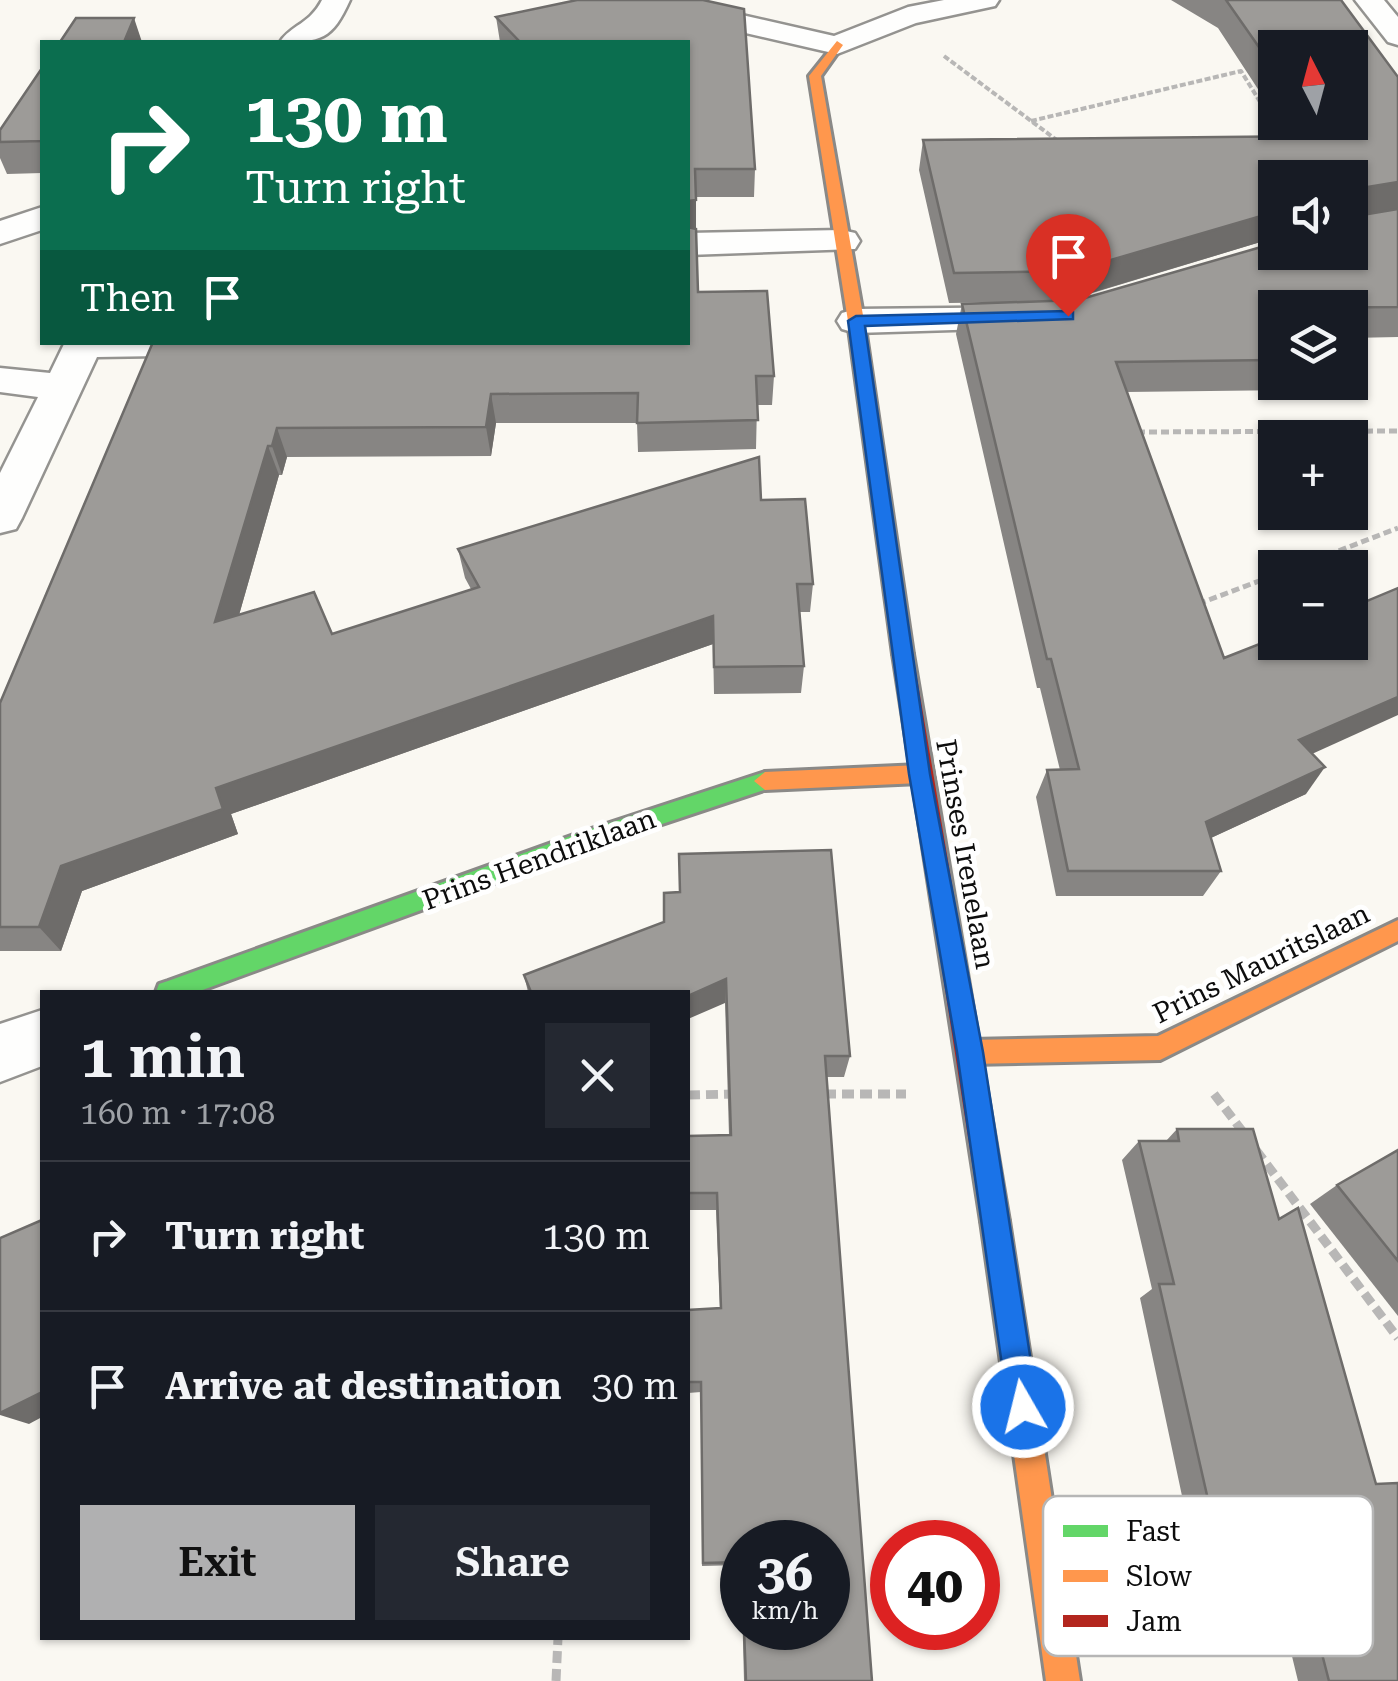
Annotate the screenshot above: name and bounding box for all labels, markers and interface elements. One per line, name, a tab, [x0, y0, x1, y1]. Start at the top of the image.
north arrow	[1258, 30, 1368, 140]
map controls	[1258, 30, 1368, 660]
text: 130 m	[245, 77, 448, 159]
icon: right	[80, 80, 210, 210]
button: sound	[1258, 160, 1368, 270]
text: Turn right	[245, 161, 466, 214]
pin	[1026, 214, 1111, 317]
icon: arrive	[1041, 229, 1096, 284]
icon: arrive	[195, 270, 250, 325]
text: Then	[80, 276, 175, 320]
button: layers	[1258, 290, 1368, 400]
button: +	[1258, 420, 1368, 530]
button: −	[1258, 550, 1368, 660]
street label: Prinses Irenelaan	[929, 737, 1002, 971]
street label: Prins Hendriklaan	[418, 802, 660, 917]
street label: Prins Mauritslaan	[1148, 897, 1375, 1030]
text: 1 min	[80, 1021, 245, 1092]
button: close	[545, 1023, 650, 1128]
text: 160 m · 17:08	[80, 1094, 275, 1132]
icon: right	[80, 1209, 135, 1264]
text: Turn right	[165, 1214, 364, 1258]
text: 130 m	[542, 1214, 650, 1258]
position arrow	[971, 1355, 1075, 1459]
icon: arrive	[80, 1359, 135, 1414]
text: Arrive at destination	[165, 1364, 561, 1408]
text: 30 m	[591, 1364, 678, 1408]
legend	[1043, 1496, 1373, 1656]
button: Exit	[80, 1505, 355, 1620]
button: Share	[375, 1505, 650, 1620]
text: Fast	[1126, 1515, 1180, 1548]
speed limit sign: 40	[870, 1520, 1000, 1650]
text: 36	[757, 1544, 813, 1602]
text: Slow	[1126, 1560, 1193, 1593]
text: km/h	[752, 1596, 818, 1625]
text: Jam	[1126, 1605, 1182, 1638]

